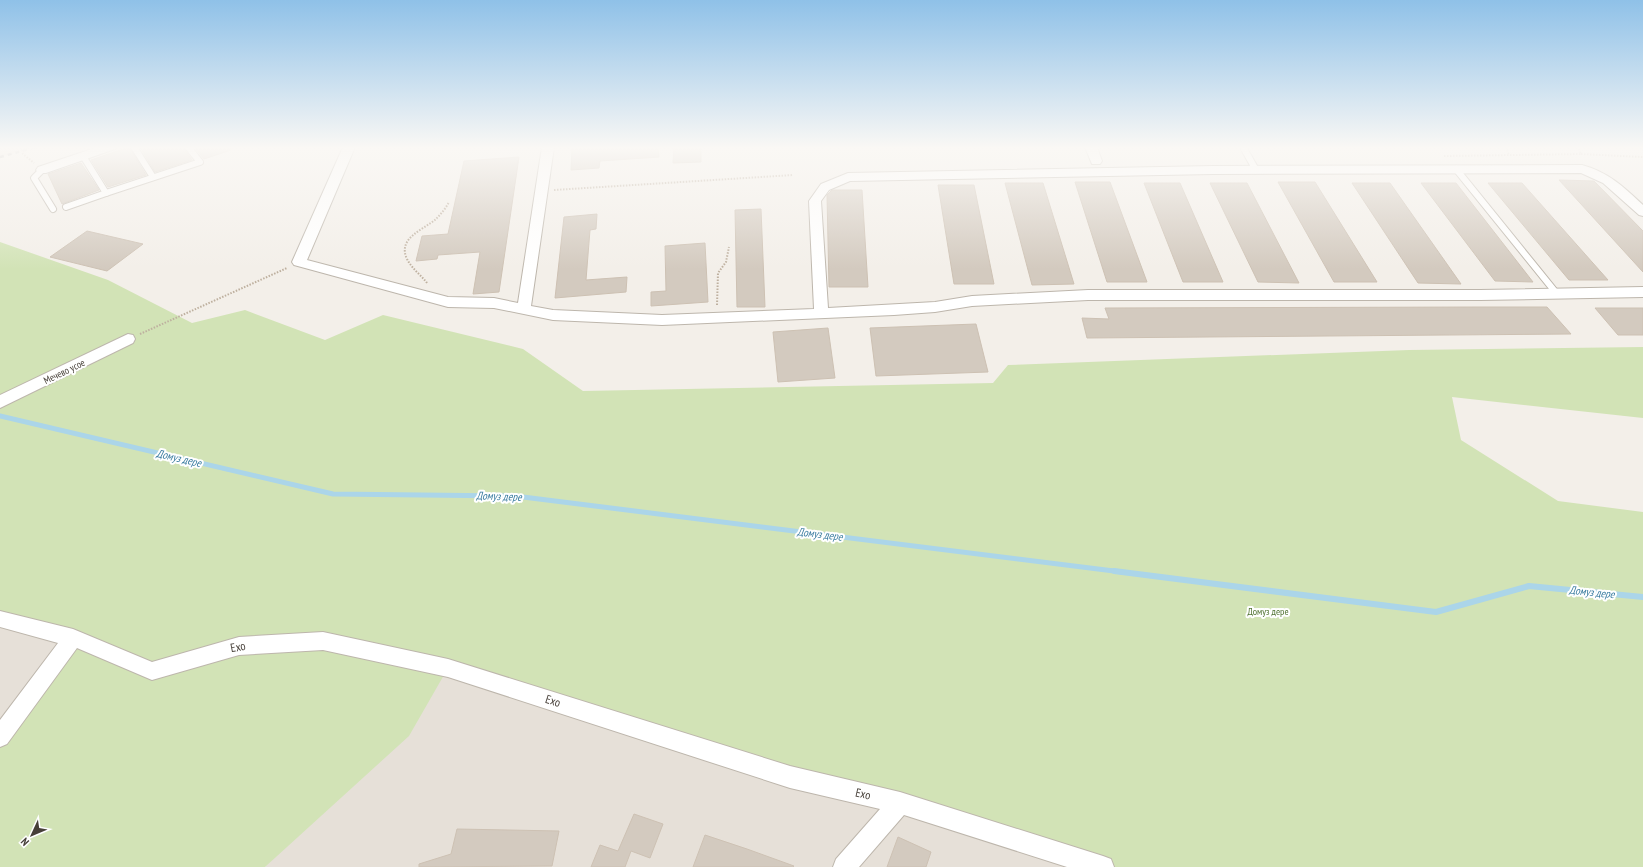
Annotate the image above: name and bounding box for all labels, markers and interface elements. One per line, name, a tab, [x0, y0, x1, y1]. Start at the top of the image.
street label: Мечево усое	[41, 356, 87, 387]
water label: Домуз дере	[154, 446, 204, 470]
water label: Домуз дере	[475, 488, 523, 504]
water label: Домуз дере	[796, 524, 845, 544]
water label: Домуз дере	[1568, 583, 1617, 601]
park label: Домуз дере	[1247, 605, 1289, 618]
street label: Ехо	[229, 638, 247, 655]
street label: Ехо	[544, 691, 563, 710]
street label: Ехо	[854, 785, 872, 803]
north arrow	[12, 815, 52, 855]
text: N	[18, 835, 32, 849]

